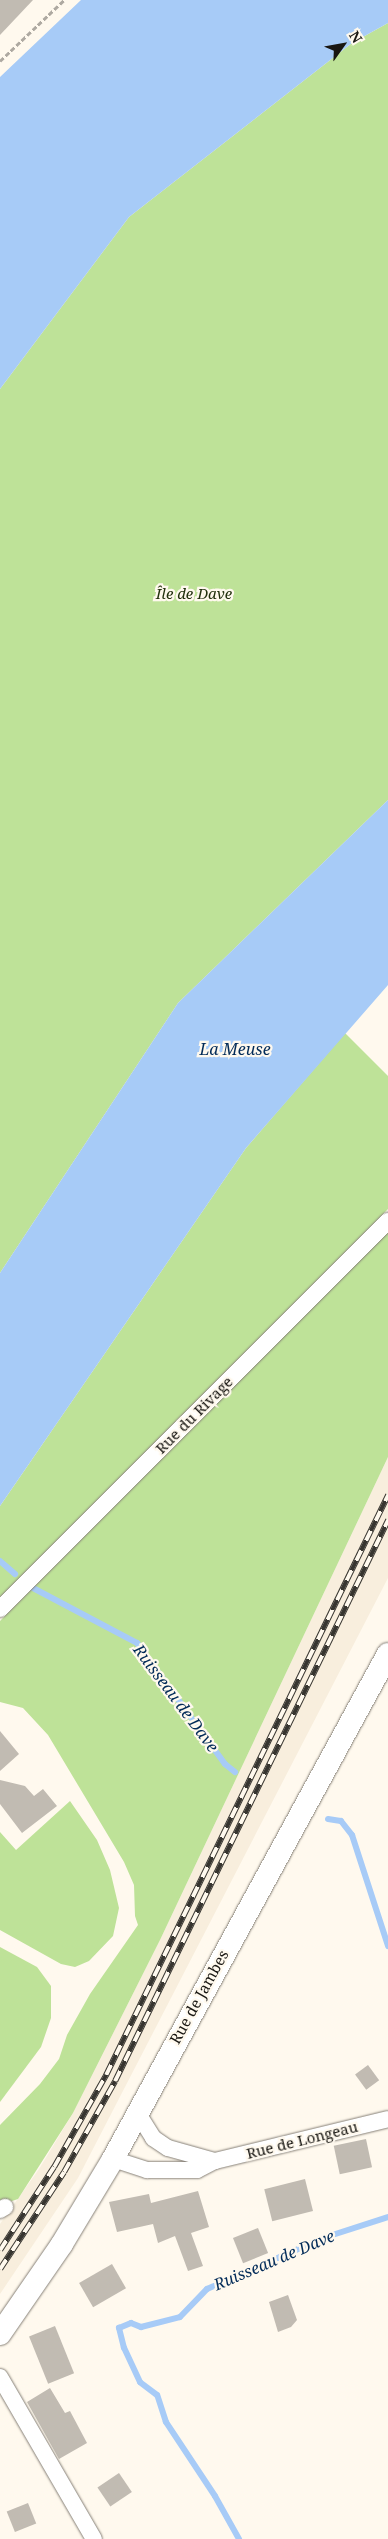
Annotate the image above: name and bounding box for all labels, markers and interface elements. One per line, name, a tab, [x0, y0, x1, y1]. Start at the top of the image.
north arrow	[318, 20, 368, 70]
text: N	[345, 27, 367, 46]
park label: Île de Dave	[156, 585, 232, 603]
water label: La Meuse	[199, 1039, 271, 1059]
street label: Rue du Rivage	[152, 1373, 236, 1457]
water label: Ruisseau de Dave	[129, 1641, 223, 1755]
street label: Rue de Jambes	[166, 1947, 232, 2047]
street label: Rue de Longeau	[244, 2117, 360, 2163]
water label: Ruisseau de Dave	[211, 2226, 337, 2294]

